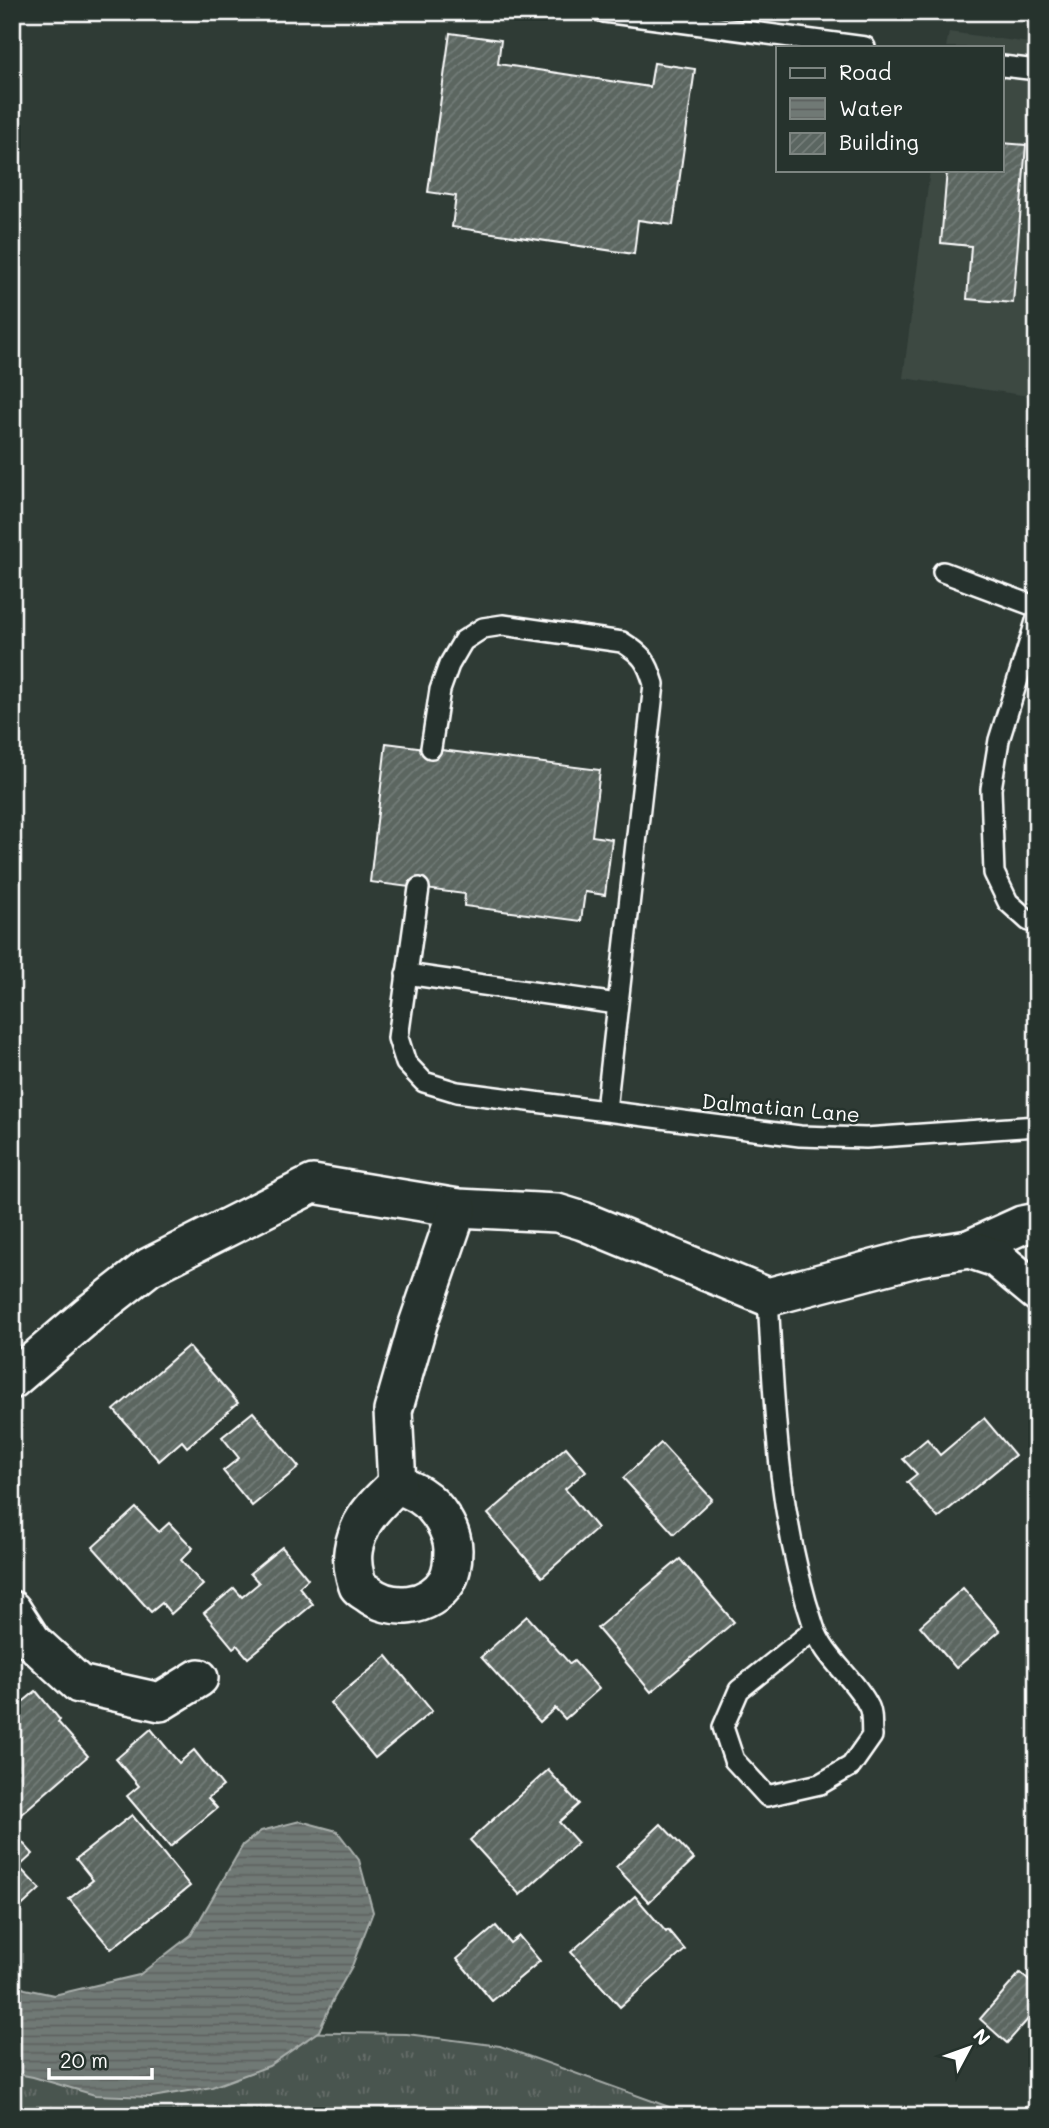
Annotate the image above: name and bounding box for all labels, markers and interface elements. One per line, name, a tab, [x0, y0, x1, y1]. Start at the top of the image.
legend	[776, 46, 1004, 172]
text: Road	[839, 58, 891, 85]
text: Water	[839, 94, 903, 121]
text: Building	[839, 128, 919, 155]
street label: Dalmatian Lane	[701, 1087, 861, 1127]
north arrow	[934, 2012, 1004, 2082]
text: N	[968, 2023, 996, 2050]
scale bar	[49, 2037, 152, 2081]
text: 20 m	[60, 2046, 108, 2073]

